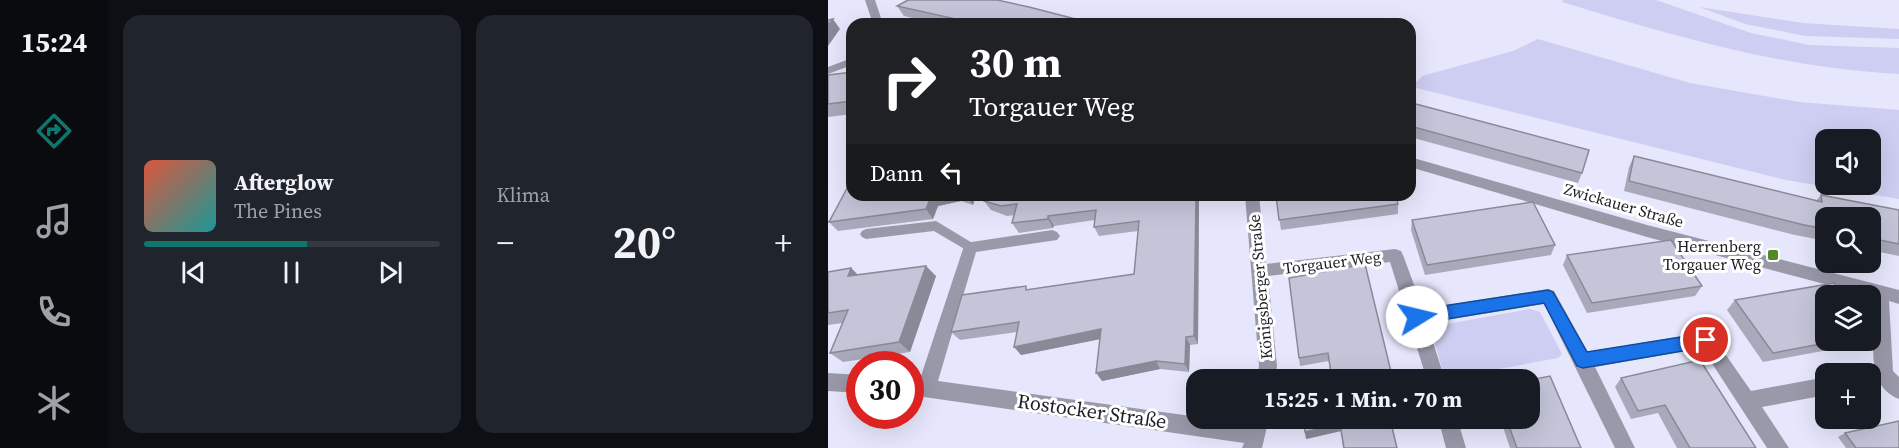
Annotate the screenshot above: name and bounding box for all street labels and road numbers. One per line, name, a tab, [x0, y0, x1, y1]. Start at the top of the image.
street label: Zwickauer Straße	[1562, 177, 1686, 233]
street label: Königsberger Straße	[1243, 214, 1277, 360]
street label: Torgauer Weg	[1282, 245, 1382, 279]
street label: Rostocker Straße	[1016, 387, 1168, 435]

